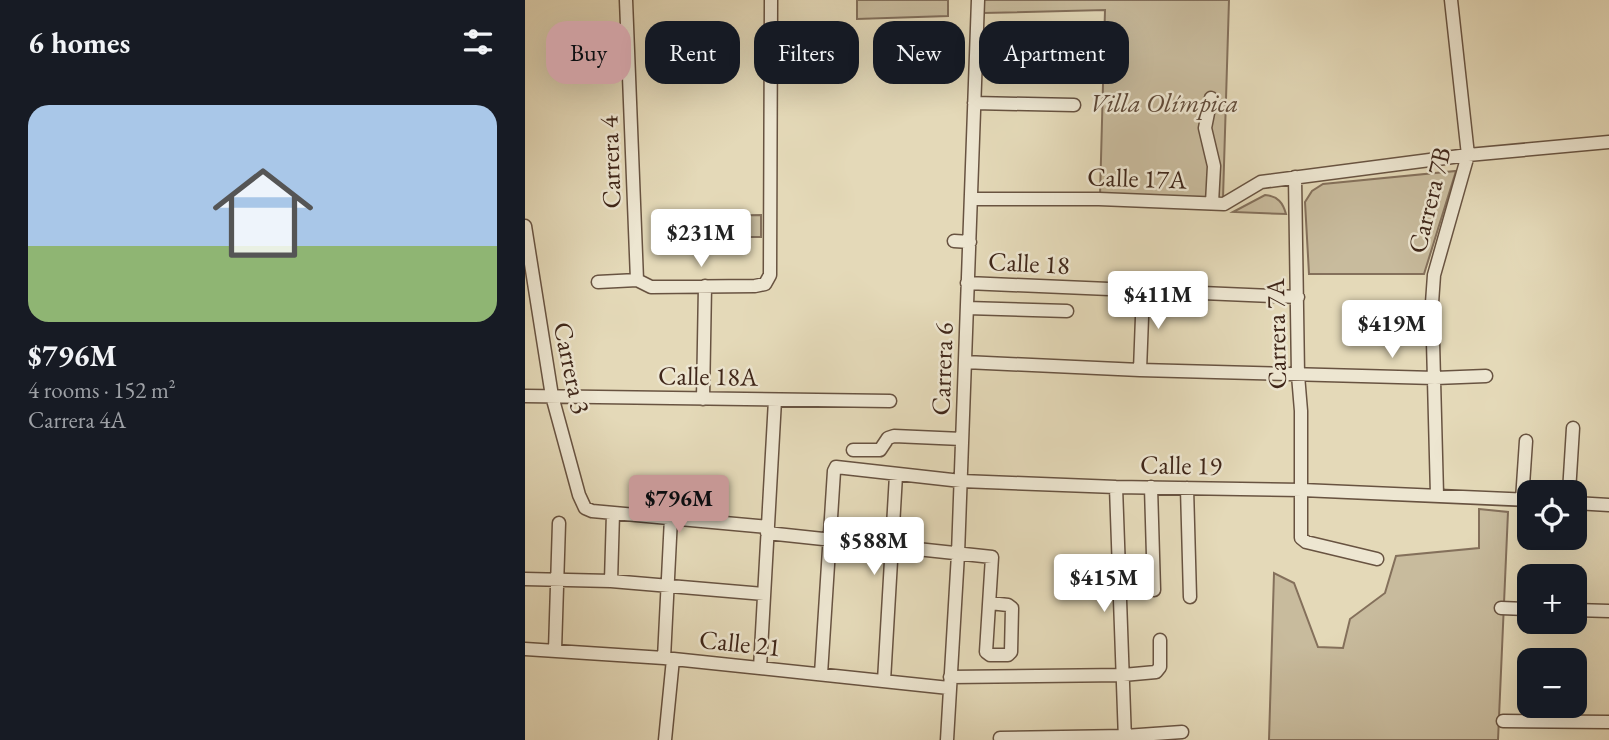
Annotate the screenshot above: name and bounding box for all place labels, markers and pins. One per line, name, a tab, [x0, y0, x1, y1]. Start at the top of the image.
pin: $231M	[652, 210, 750, 269]
pin: $411M	[1109, 272, 1207, 331]
pin: $419M	[1343, 300, 1441, 360]
pin: $796M	[630, 476, 728, 535]
pin: $588M	[825, 518, 923, 577]
pin: $415M	[1055, 554, 1153, 614]

